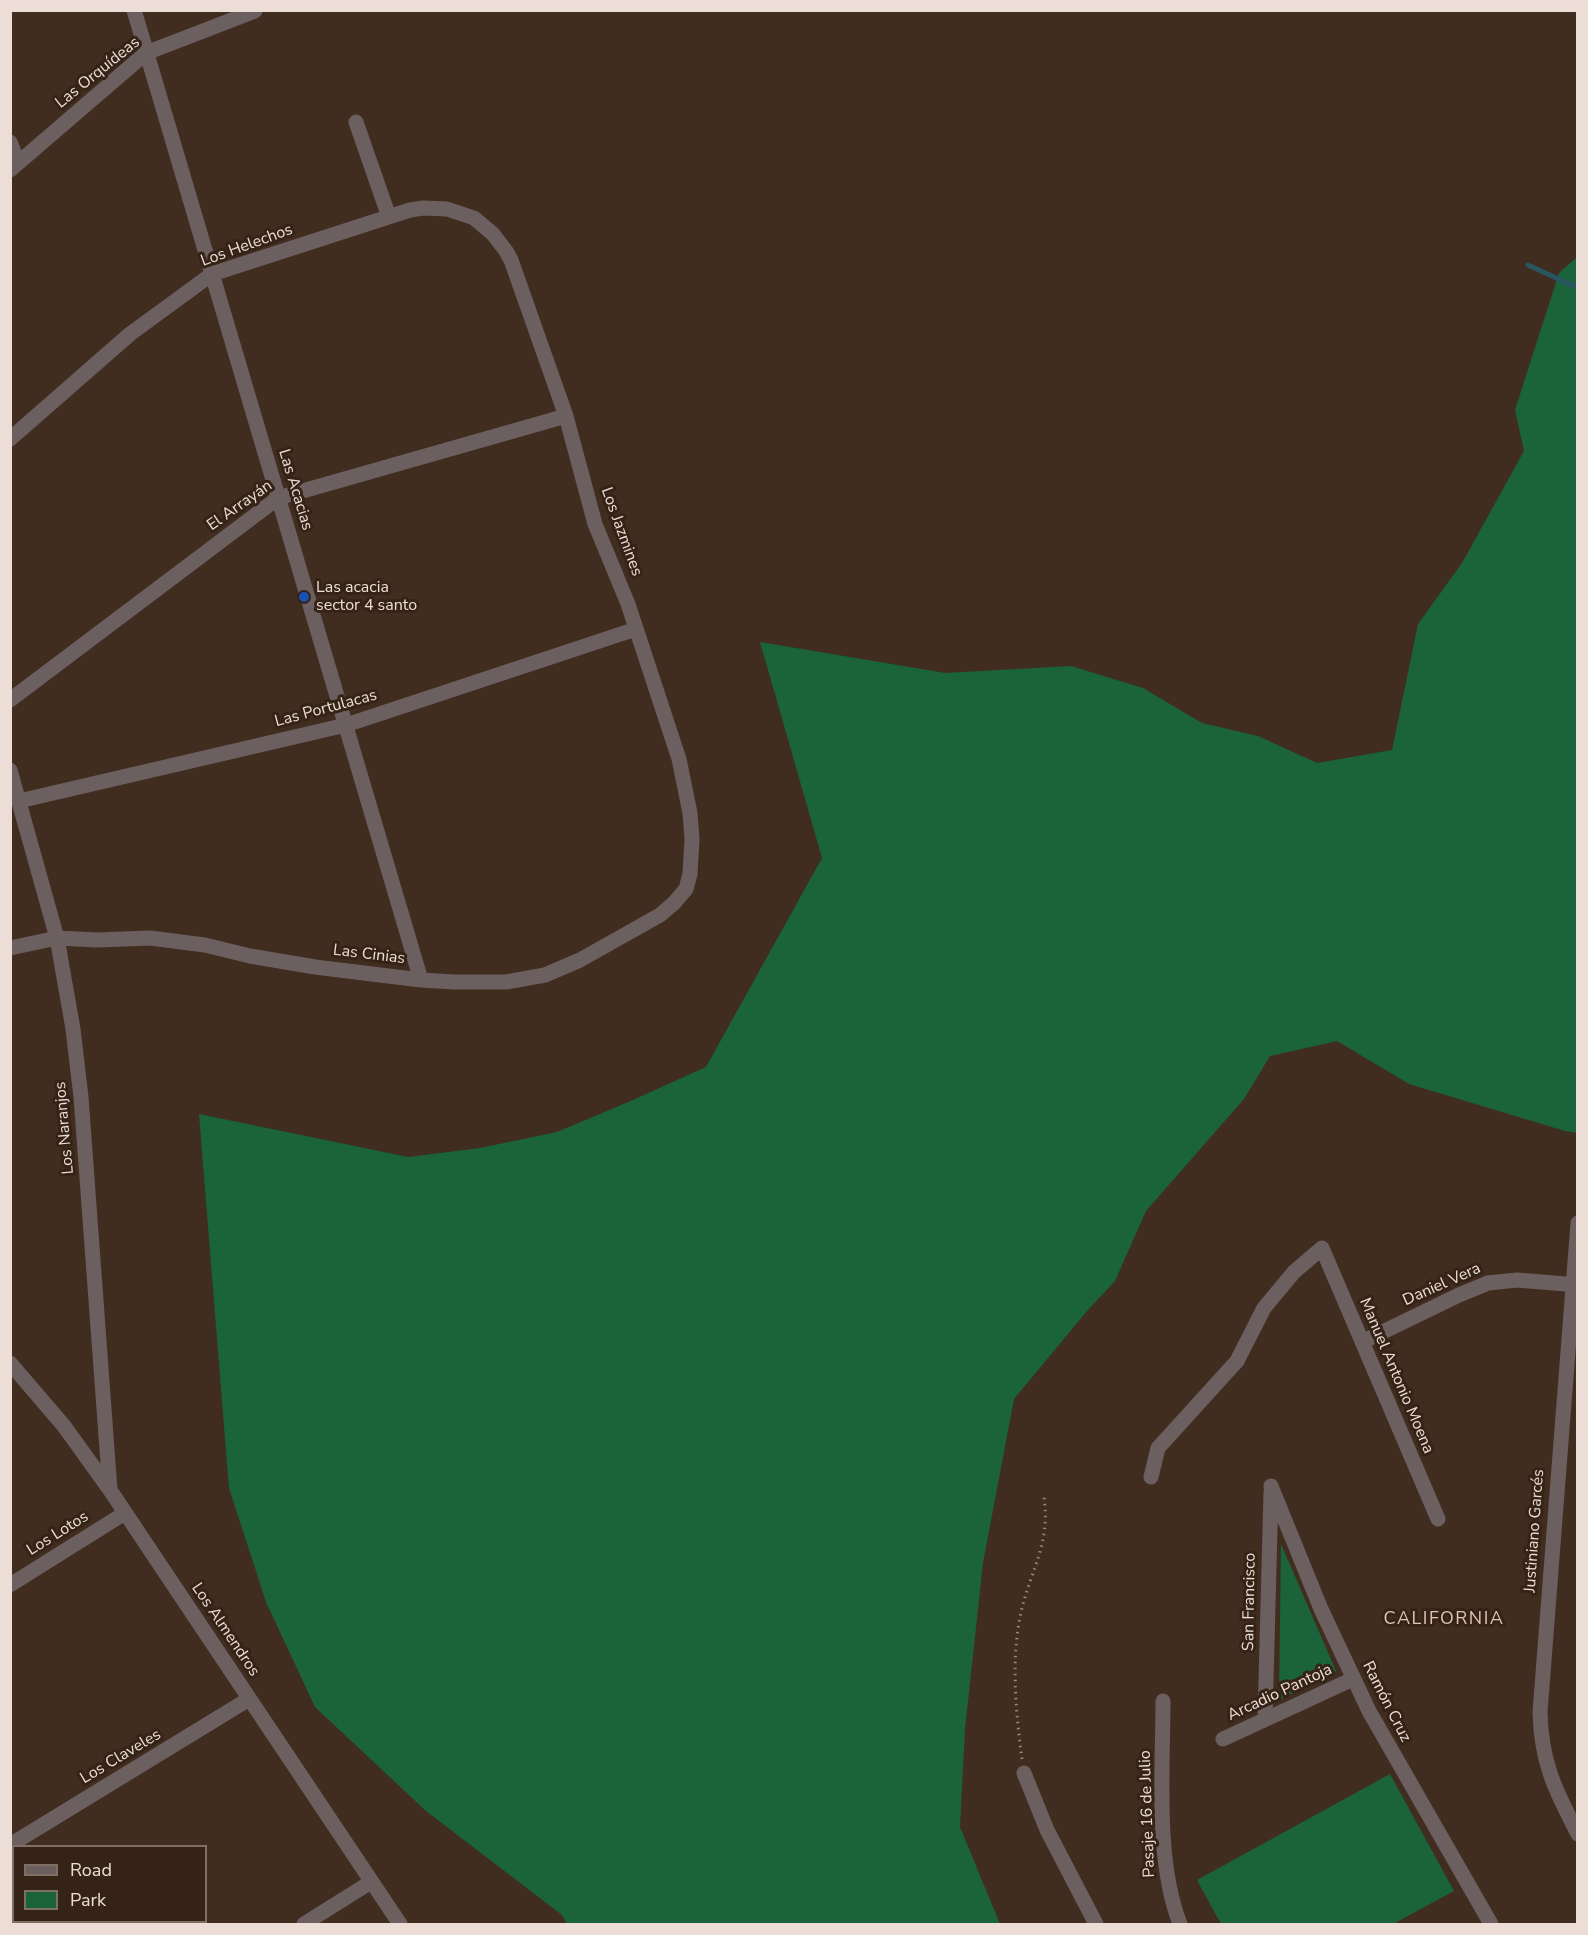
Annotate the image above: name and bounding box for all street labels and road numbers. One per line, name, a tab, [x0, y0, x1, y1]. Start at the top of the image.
street label: Las Orquídeas	[52, 33, 144, 113]
street label: Los Helechos	[198, 221, 296, 271]
street label: Las Acacias	[274, 447, 316, 533]
street label: El Arrayán	[204, 477, 276, 535]
street label: Los Jazmines	[596, 485, 646, 579]
street label: Las Portulacas	[273, 686, 379, 732]
street label: Las Cinias	[332, 941, 406, 969]
street label: Los Naranjos	[51, 1081, 79, 1175]
street label: Daniel Vera	[1400, 1259, 1484, 1311]
street label: Manuel Antonio Moena	[1354, 1295, 1438, 1457]
street label: Justiniano Garcés	[1521, 1469, 1549, 1593]
street label: Los Lotos	[24, 1508, 92, 1560]
street label: San Francisco	[1240, 1553, 1260, 1651]
street label: Los Almendros	[187, 1580, 263, 1680]
street label: Ramón Cruz	[1358, 1659, 1414, 1745]
street label: Arcadio Pantoja	[1225, 1660, 1335, 1726]
street label: Los Claveles	[77, 1725, 165, 1789]
street label: Pasaje 16 de Julio	[1136, 1750, 1160, 1878]

